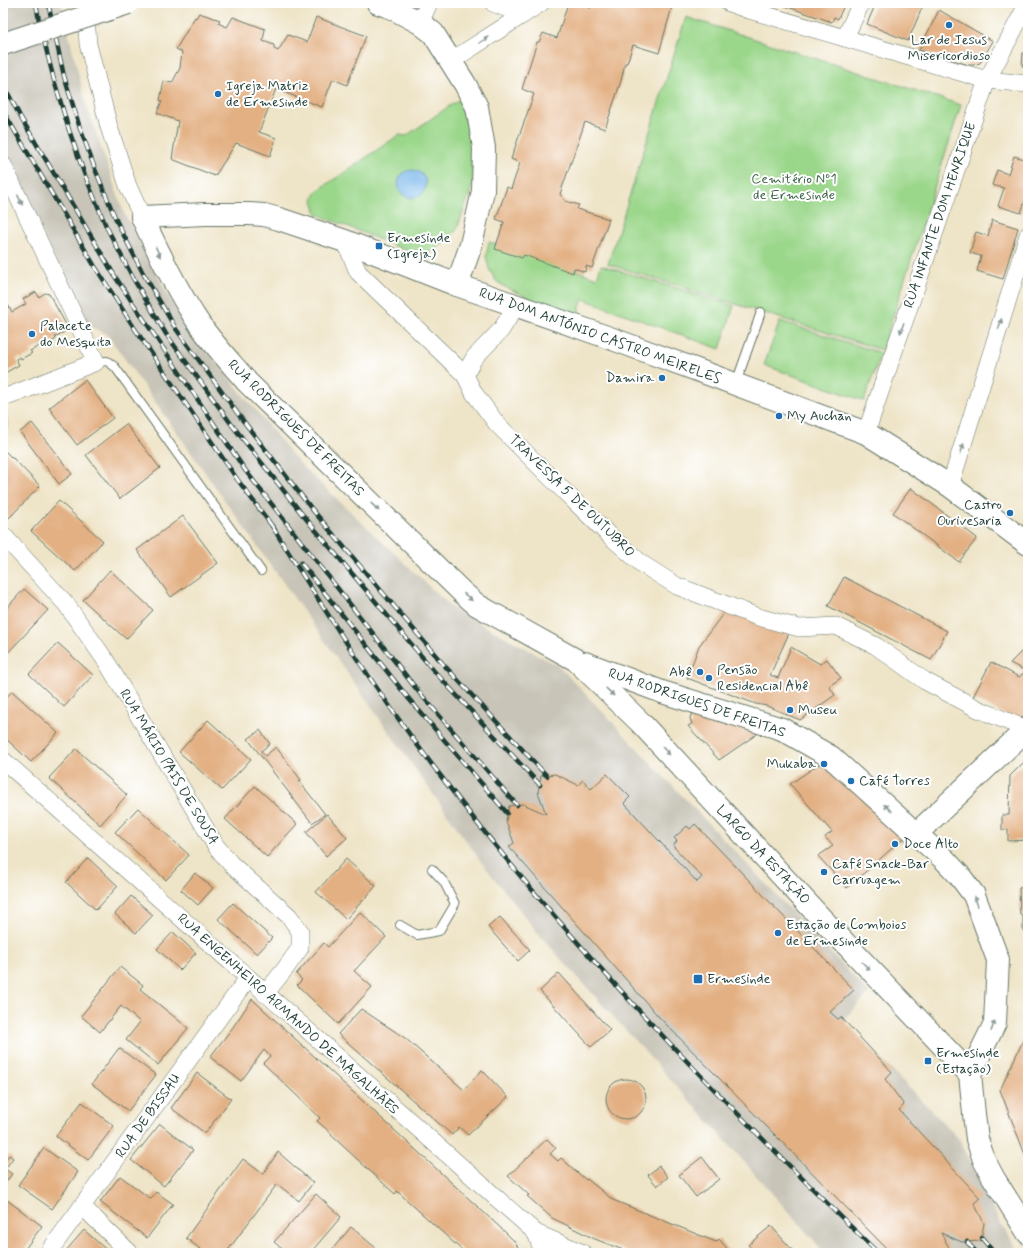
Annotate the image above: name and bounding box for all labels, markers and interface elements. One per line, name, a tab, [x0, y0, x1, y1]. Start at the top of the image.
marker: Lar de Jesus Misericordioso	[944, 20, 954, 30]
place label: Lar de Jesus Misericordioso	[908, 31, 990, 65]
one-way arrow	[478, 36, 490, 43]
place label: Igreja Matriz de Ermesinde	[226, 77, 309, 111]
marker: Igreja Matriz de Ermesinde	[213, 89, 223, 99]
street label: RUA INFANTE DOM HENRIQUE	[900, 120, 980, 310]
park label: Cemitério Nº1 de Ermesinde	[751, 170, 837, 204]
one-way arrow	[17, 194, 23, 205]
place label: Ermesinde (Igreja)	[387, 229, 451, 263]
marker: Ermesinde (Igreja)	[374, 241, 384, 251]
one-way arrow	[155, 247, 161, 258]
street label: RUA DOM ANTÓNIO CASTRO MEIRELES	[477, 284, 723, 388]
place label: Palacete do Mesquita	[40, 317, 111, 351]
one-way arrow	[997, 318, 1003, 330]
one-way arrow	[899, 323, 905, 335]
marker: Palacete do Mesquita	[27, 329, 37, 339]
street label: RUA RODRIGUES DE FREITAS	[224, 356, 368, 500]
place label: Damira	[606, 369, 655, 387]
marker: Damira	[657, 373, 667, 383]
place label: My Auchan	[787, 407, 852, 425]
marker: My Auchan	[774, 411, 784, 421]
street label: TRAVESSA 5 DE OUTUBRO	[505, 431, 639, 561]
one-way arrow	[959, 442, 965, 454]
place label: Castro Ourivesaria	[937, 496, 1002, 530]
one-way arrow	[370, 502, 380, 512]
marker: Castro Ourivesaria	[1005, 508, 1015, 518]
one-way arrow	[463, 593, 473, 602]
place label: Pensão Residencial Abê	[717, 661, 809, 695]
place label: Abê	[669, 663, 692, 681]
street label: RUA RODRIGUES DE FREITAS	[606, 664, 788, 742]
marker: Abê	[695, 667, 705, 677]
marker: Pensão Residencial Abê	[704, 673, 714, 683]
street label: RUA MÁRIO PAIS DE SOUSA	[115, 686, 223, 848]
one-way arrow	[605, 688, 615, 697]
place label: Museu	[798, 701, 837, 719]
marker: Museu	[785, 705, 795, 715]
one-way arrow	[661, 746, 671, 756]
place label: Mukaba	[767, 755, 817, 773]
marker: Mukaba	[819, 759, 829, 769]
place label: Café Torres	[859, 772, 930, 790]
marker: Café Torres	[846, 776, 856, 786]
street label: LARGO DA ESTAÇÃO	[712, 801, 814, 909]
one-way arrow	[883, 804, 892, 813]
place label: Doce Alto	[903, 835, 959, 853]
marker: Doce Alto	[890, 839, 900, 849]
place label: Café Snack-Bar Carruagem	[832, 855, 929, 889]
marker: Café Snack-Bar Carruagem	[819, 867, 829, 877]
one-way arrow	[972, 894, 978, 906]
street label: RUA ENGENHEIRO ARMANDO DE MAGALHÃES	[173, 910, 403, 1119]
place label: Estação de Comboios de Ermesinde	[786, 916, 906, 950]
marker: Estação de Comboios de Ermesinde	[773, 928, 783, 938]
one-way arrow	[862, 961, 871, 971]
place label: Ermesinde	[707, 970, 771, 988]
marker: Ermesinde	[692, 973, 704, 985]
one-way arrow	[990, 1020, 996, 1032]
place label: Ermesinde (Estação)	[936, 1044, 1000, 1078]
marker: Ermesinde (Estação)	[923, 1056, 933, 1066]
street label: RUA DE BISSAU	[111, 1070, 185, 1162]

